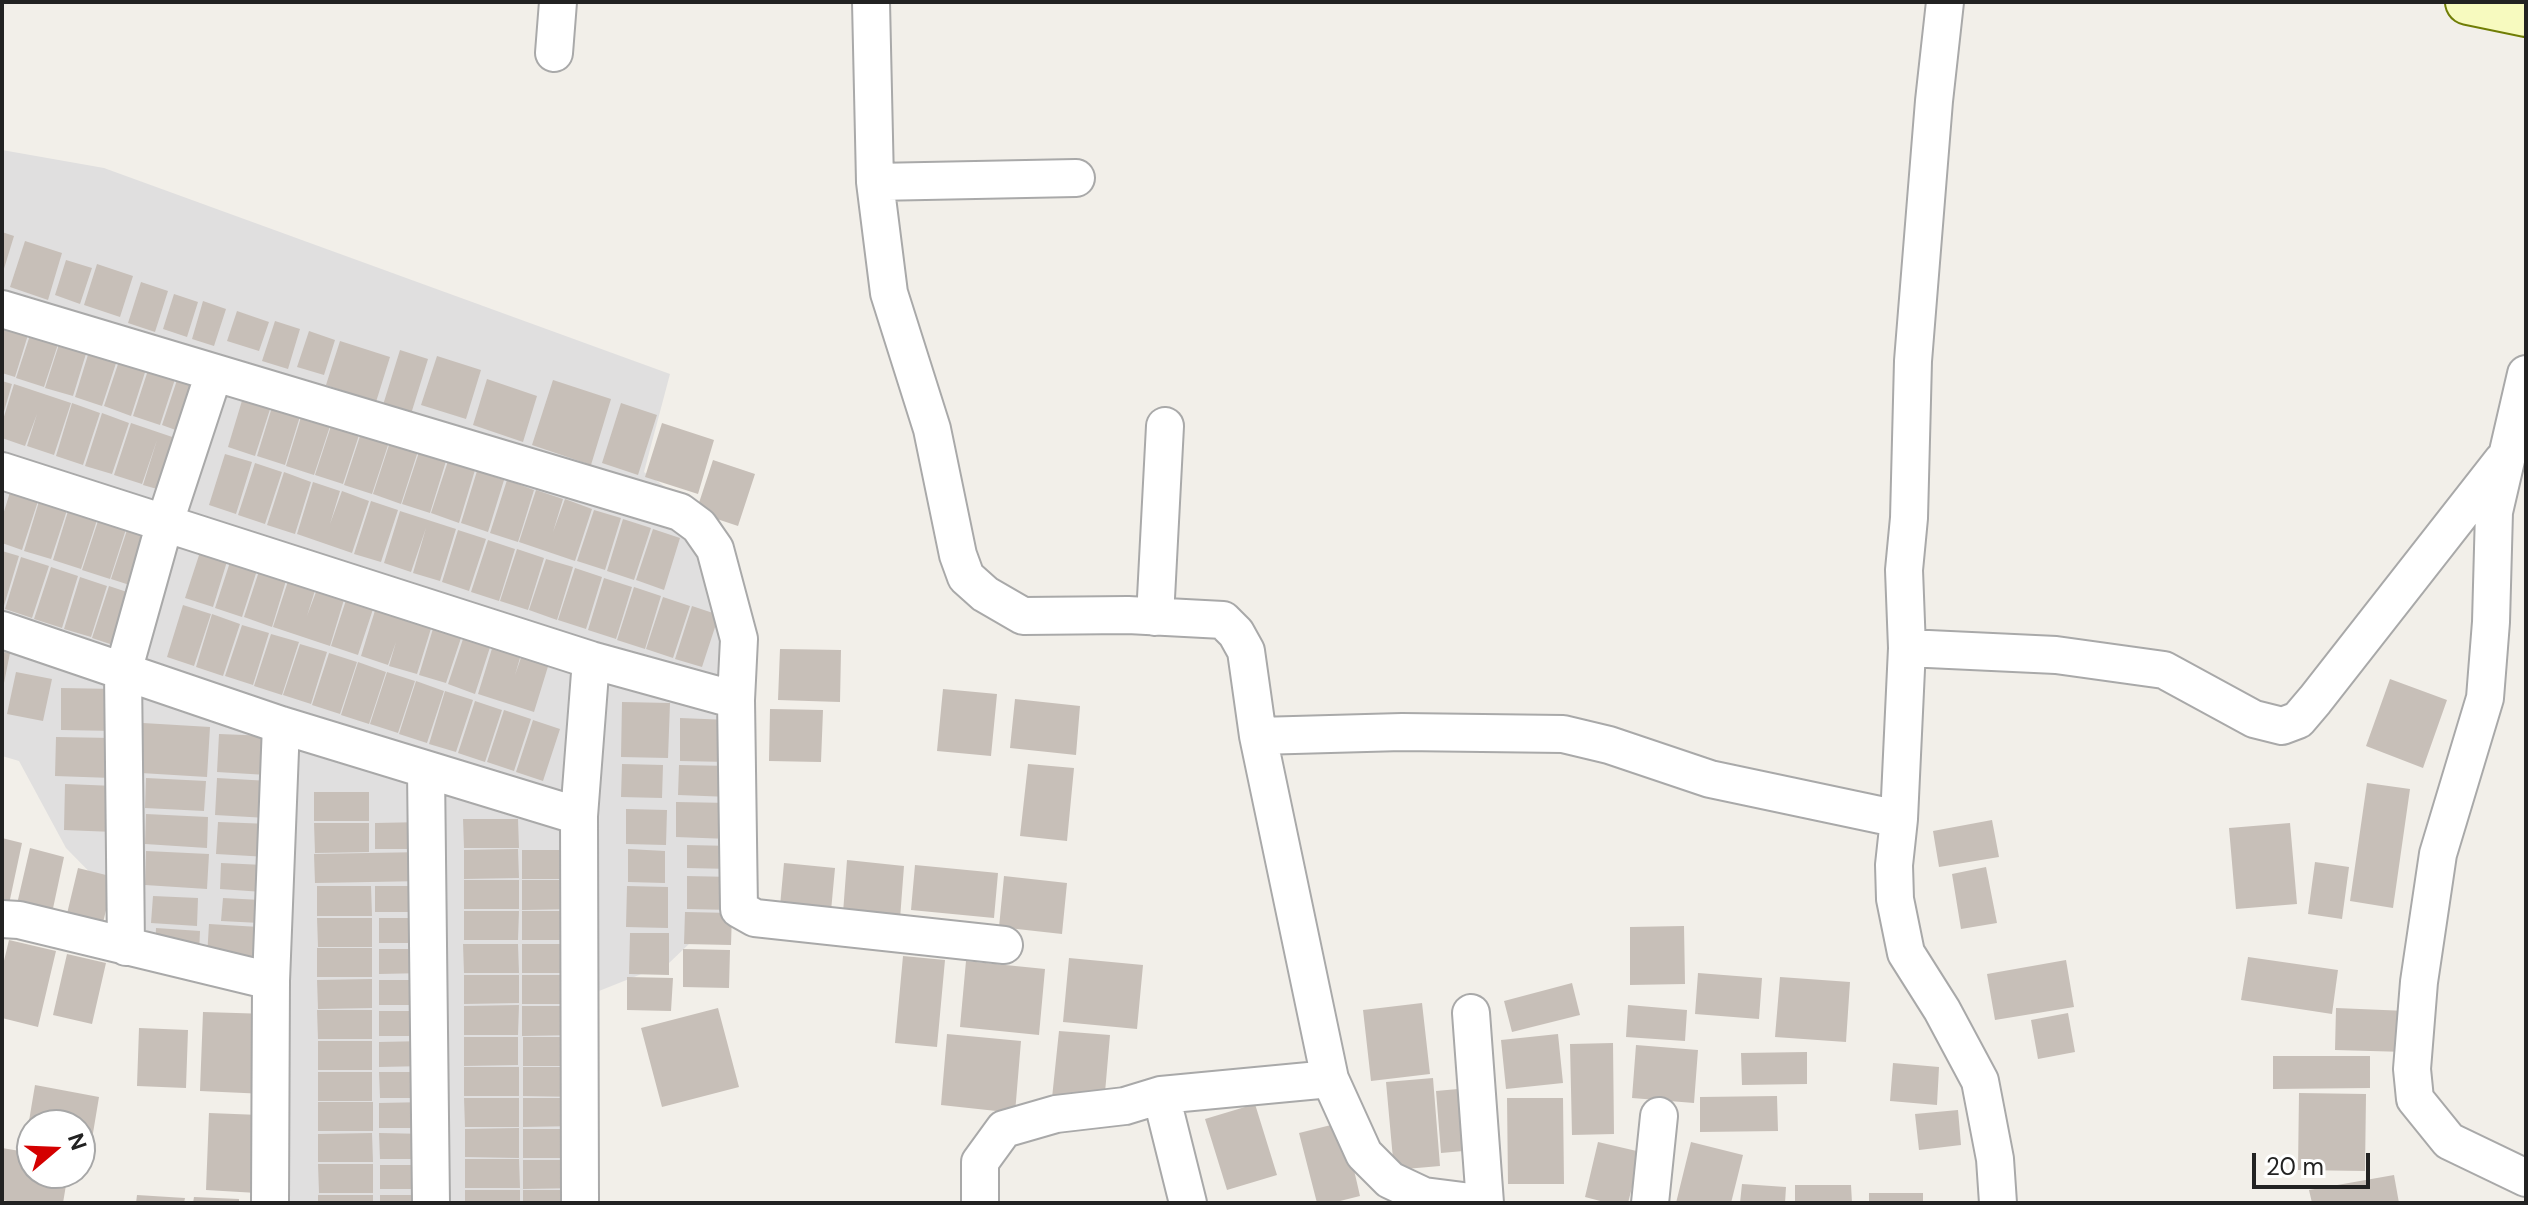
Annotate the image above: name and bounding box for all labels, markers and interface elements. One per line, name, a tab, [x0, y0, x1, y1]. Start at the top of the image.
north arrow	[16, 1109, 96, 1189]
text: N	[61, 1129, 94, 1154]
scale bar	[2256, 1137, 2374, 1187]
text: 20 m	[2266, 1151, 2324, 1182]

